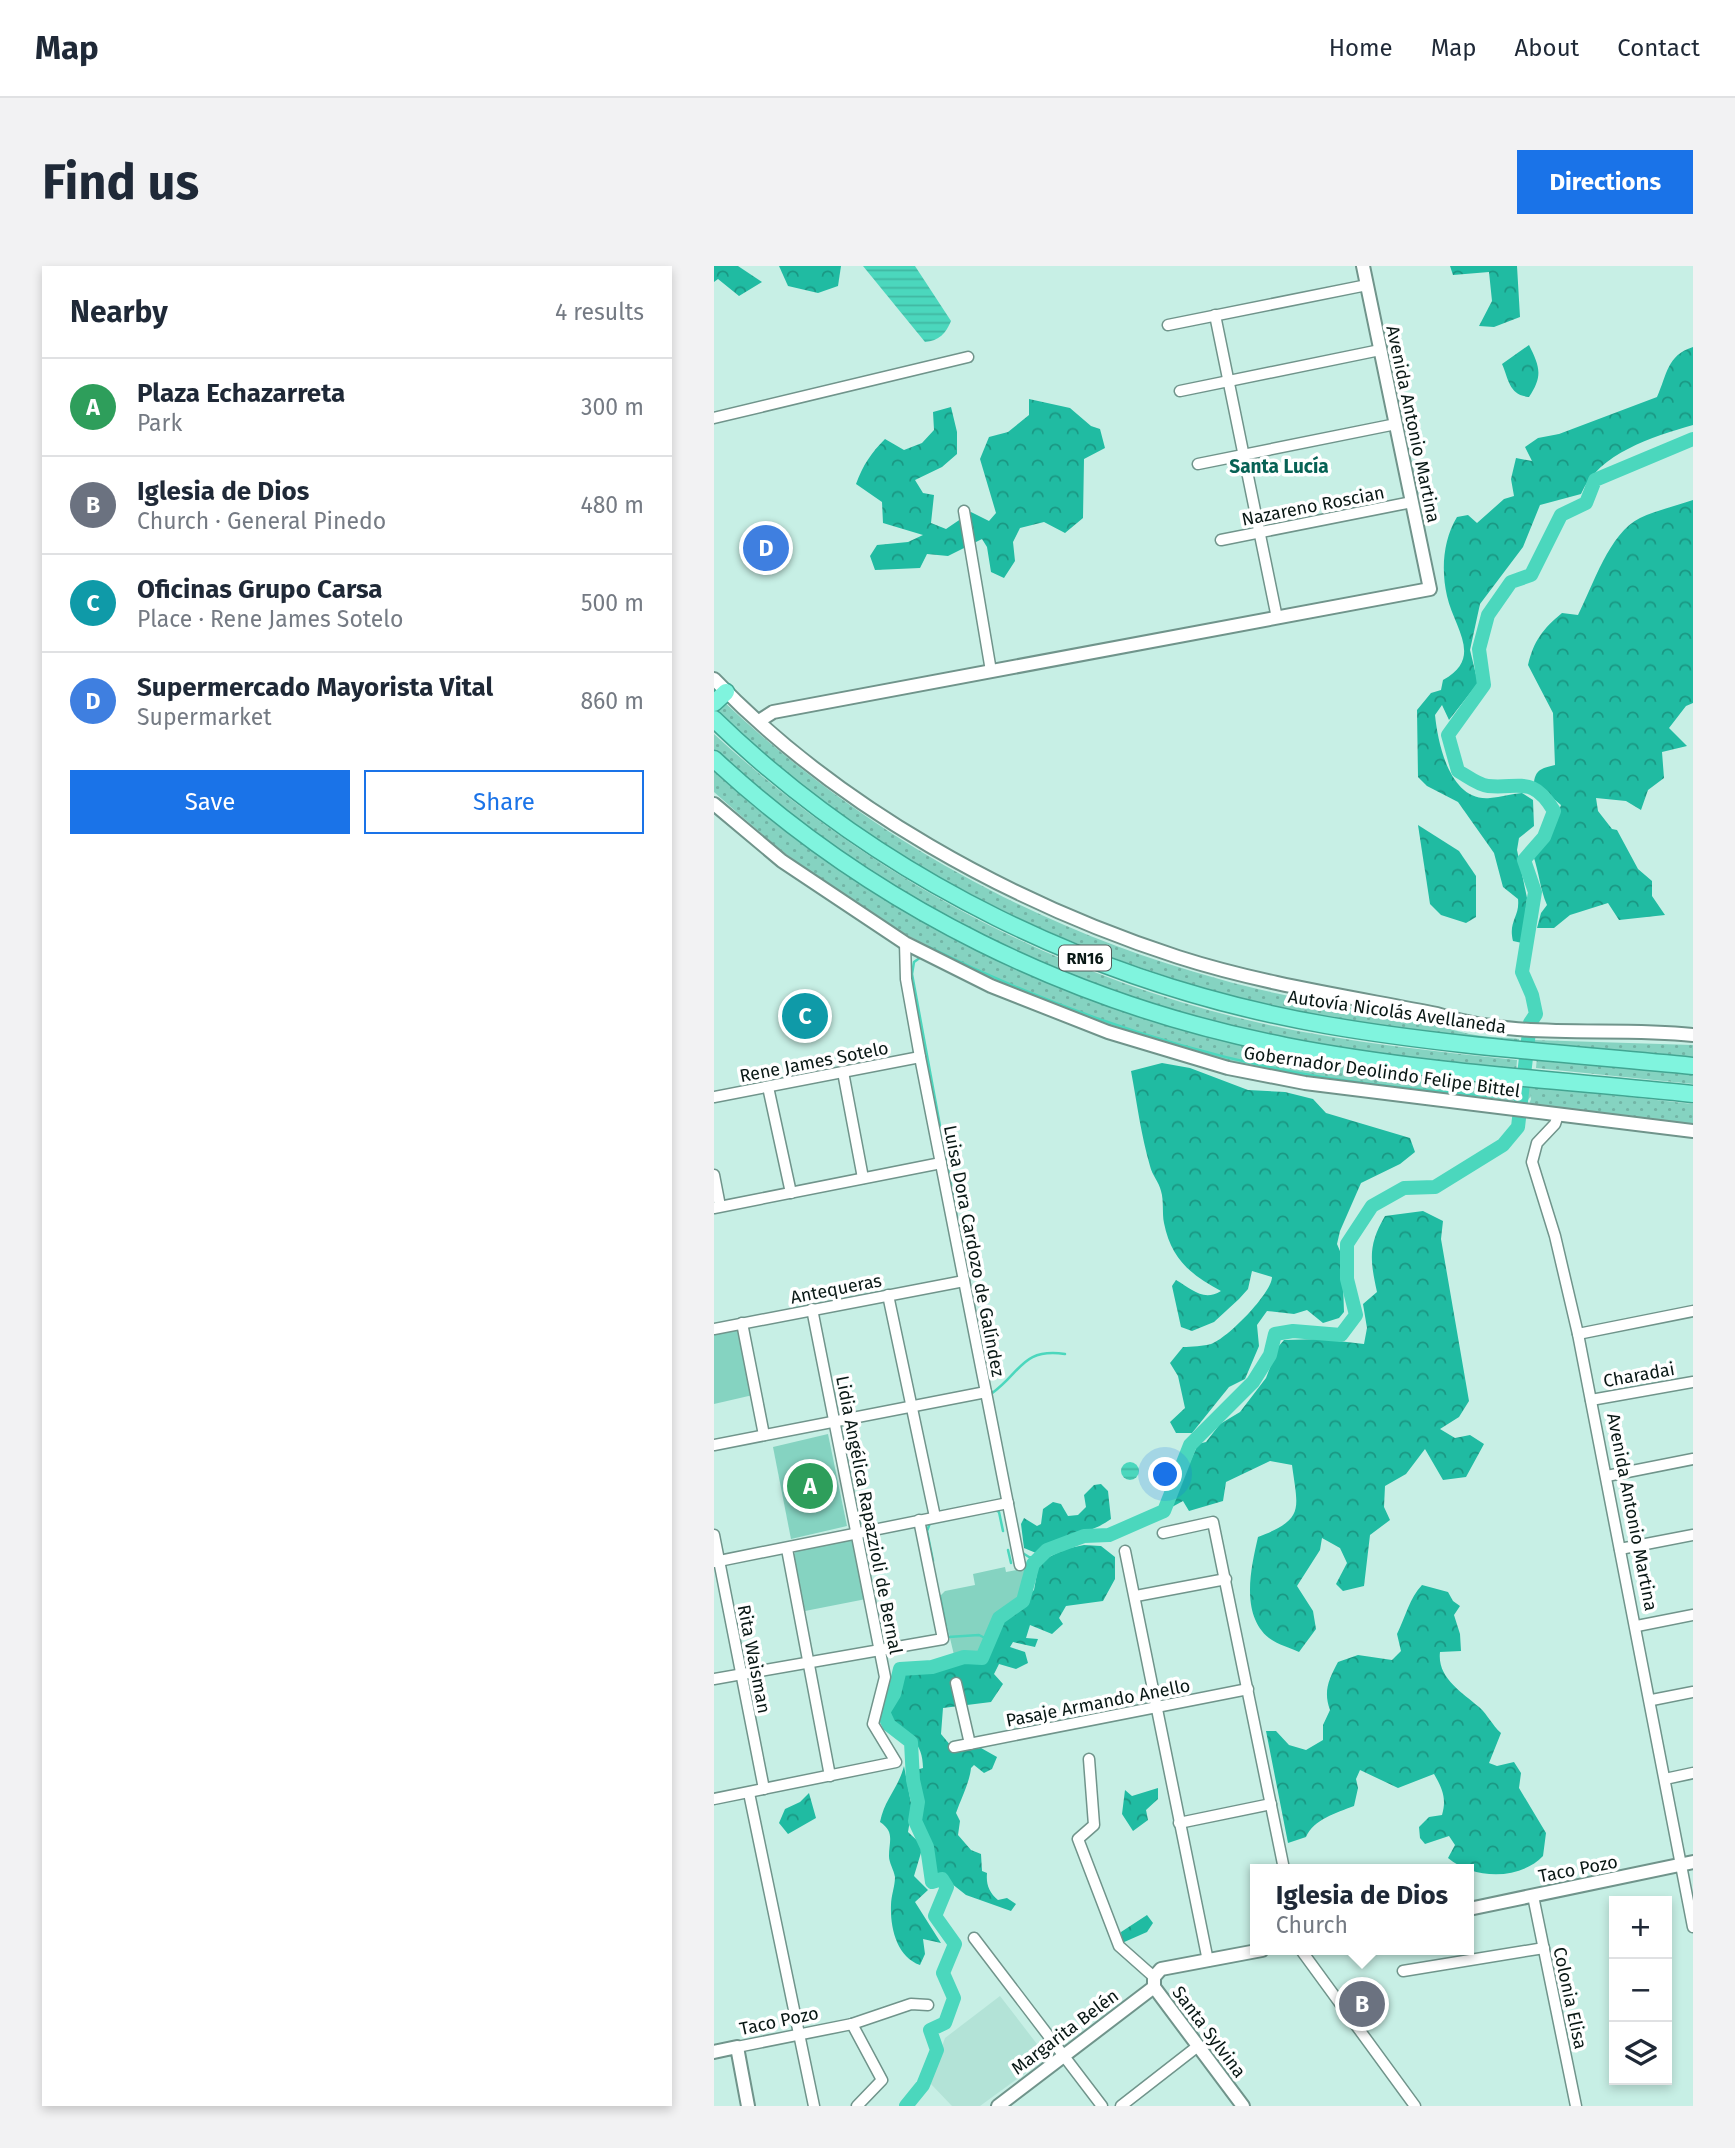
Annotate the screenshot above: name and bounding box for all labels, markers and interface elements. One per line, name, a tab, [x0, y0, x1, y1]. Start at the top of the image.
text: Map	[35, 28, 99, 68]
text: Home	[1329, 34, 1393, 62]
text: Map	[1431, 34, 1477, 62]
text: About	[1515, 34, 1579, 62]
text: Contact	[1617, 34, 1700, 62]
button: Directions	[1517, 150, 1693, 214]
text: Find us	[42, 153, 199, 212]
text: Nearby	[70, 294, 168, 330]
text: 4 results	[555, 298, 644, 326]
street label: Avenida Antonio Martina	[1381, 323, 1445, 525]
text: Plaza Echazarreta	[137, 378, 345, 409]
text: A	[86, 393, 100, 421]
text: 300 m	[581, 393, 644, 421]
text: Park	[137, 409, 182, 437]
district label: Santa Lucía	[1229, 455, 1329, 478]
text: Iglesia de Dios	[137, 476, 309, 507]
street label: Nazareno Roscian	[1240, 481, 1386, 531]
text: B	[86, 491, 100, 519]
text: 480 m	[580, 491, 644, 519]
text: Church · General Pinedo	[137, 507, 386, 535]
pin: D	[743, 522, 789, 574]
text: Oficinas Grupo Carsa	[137, 574, 383, 605]
text: C	[86, 589, 100, 617]
text: 500 m	[581, 589, 644, 617]
text: Place · Rene James Sotelo	[137, 605, 403, 633]
text: Supermercado Mayorista Vital	[137, 672, 493, 703]
text: D	[86, 687, 100, 715]
text: 860 m	[580, 687, 644, 715]
text: Supermarket	[137, 703, 272, 731]
button: Save	[70, 770, 350, 834]
button: Share	[364, 770, 644, 834]
road number: RN16	[1059, 946, 1111, 971]
street label: Autovía Nicolás Avellaneda	[1286, 986, 1508, 1038]
pin: C	[782, 990, 828, 1042]
street label: Rene James Sotelo	[738, 1037, 890, 1087]
street label: Gobernador Deolindo Felipe Bittel	[1242, 1042, 1522, 1102]
street label: Luisa Dora Cardozo de Galíndez	[939, 1123, 1009, 1379]
street label: Antequeras	[789, 1269, 883, 1309]
street label: Charadai	[1602, 1358, 1676, 1392]
street label: Lidia Angélica Rapazzioli de Bernal	[831, 1374, 907, 1656]
street label: Avenida Antonio Martina	[1602, 1411, 1662, 1613]
your location	[1148, 1457, 1182, 1491]
pin: A	[787, 1460, 833, 1512]
street label: Rita Waisman	[733, 1603, 775, 1715]
street label: Pasaje Armando Anello	[1004, 1674, 1192, 1732]
street label: Taco Pozo	[1536, 1851, 1620, 1887]
popup	[1250, 1864, 1474, 1955]
text: Iglesia de Dios	[1276, 1880, 1448, 1911]
map controls	[1609, 1896, 1672, 2085]
button: +	[1609, 1896, 1672, 1959]
text: Church	[1276, 1911, 1348, 1939]
street label: Colonia Elisa	[1548, 1945, 1592, 2051]
button: −	[1609, 1959, 1672, 2022]
pin: B	[1339, 1978, 1385, 2030]
street label: Santa Sylvina	[1167, 1982, 1251, 2082]
street label: Margarita Belén	[1007, 1985, 1123, 2079]
street label: Taco Pozo	[737, 2002, 821, 2040]
button: layers	[1609, 2022, 1672, 2085]

